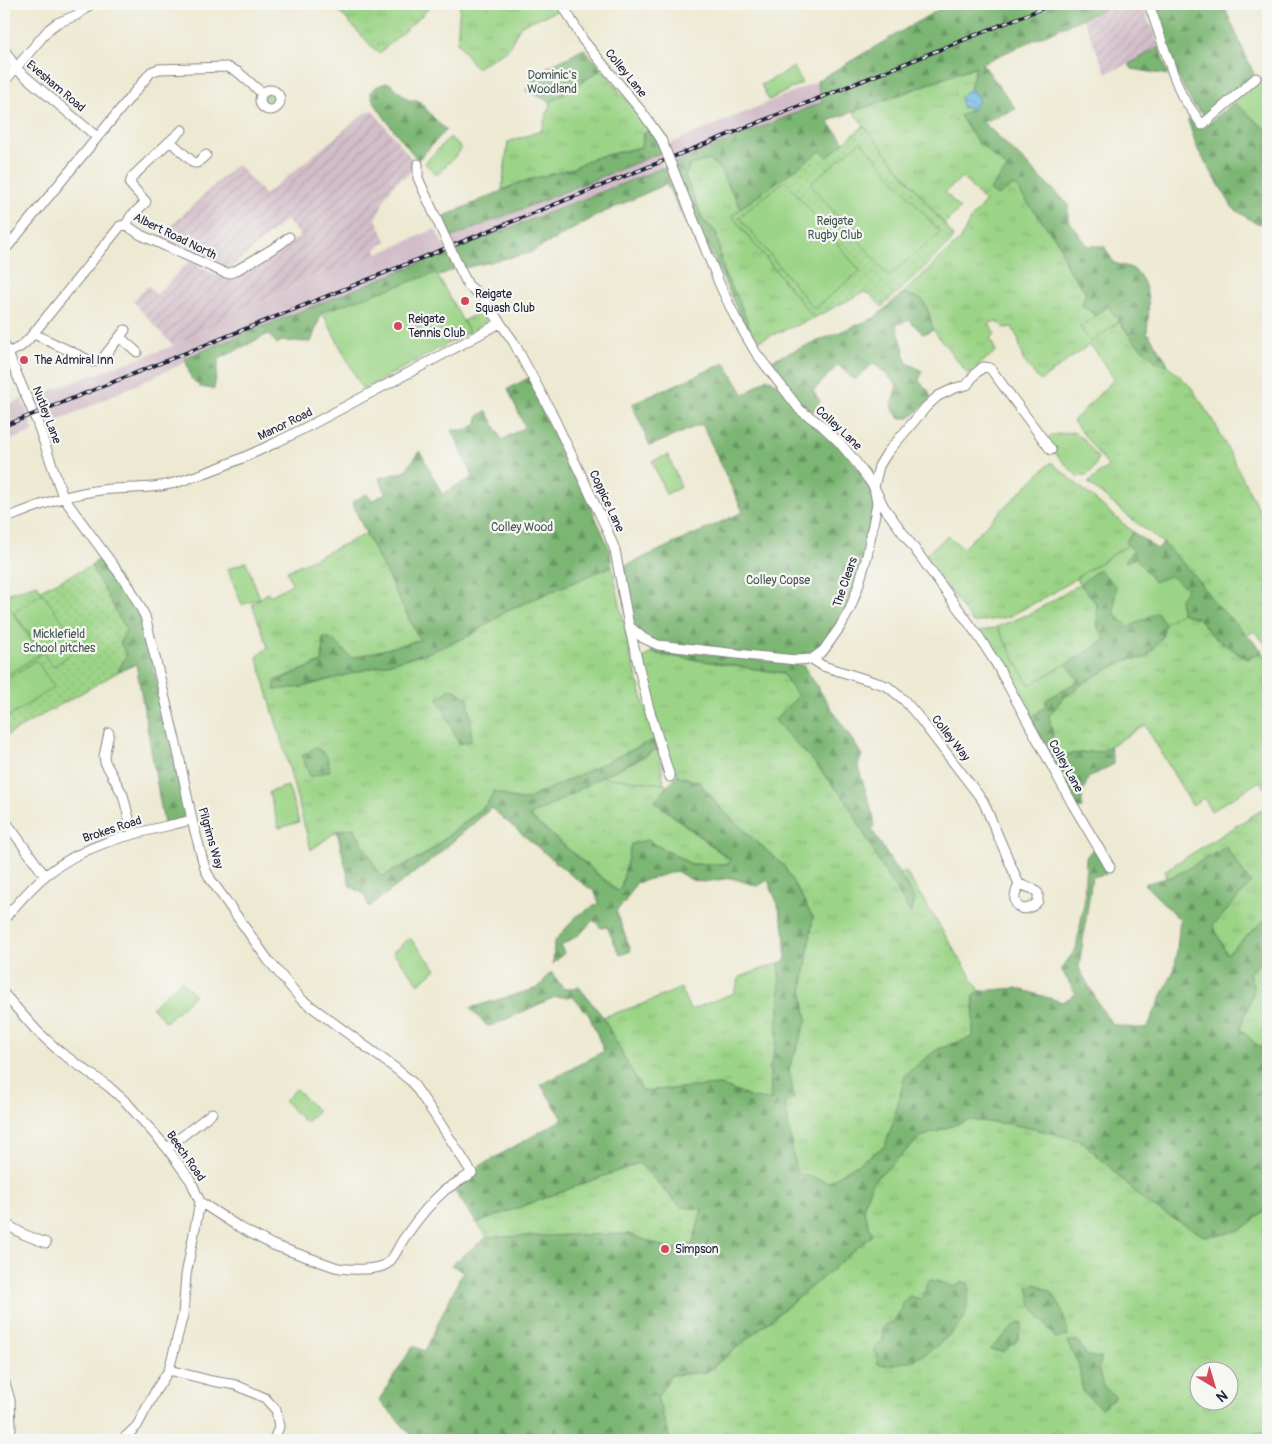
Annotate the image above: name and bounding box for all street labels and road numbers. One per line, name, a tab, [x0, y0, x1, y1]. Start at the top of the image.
street label: Colley Lane	[602, 46, 650, 101]
street label: Evesham Road	[23, 57, 88, 115]
street label: Albert Road North	[131, 210, 219, 263]
street label: Nutley Lane	[29, 384, 64, 446]
street label: Colley Lane	[812, 403, 865, 454]
street label: Manor Road	[255, 405, 315, 444]
street label: Coppice Lane	[586, 468, 627, 535]
street label: The Clears	[830, 554, 861, 609]
street label: Colley Way	[928, 712, 973, 764]
street label: Colley Lane	[1045, 737, 1086, 795]
street label: Pilgrims Way	[195, 806, 226, 871]
street label: Brokes Road	[81, 813, 144, 846]
street label: Beech Road	[163, 1128, 208, 1184]

